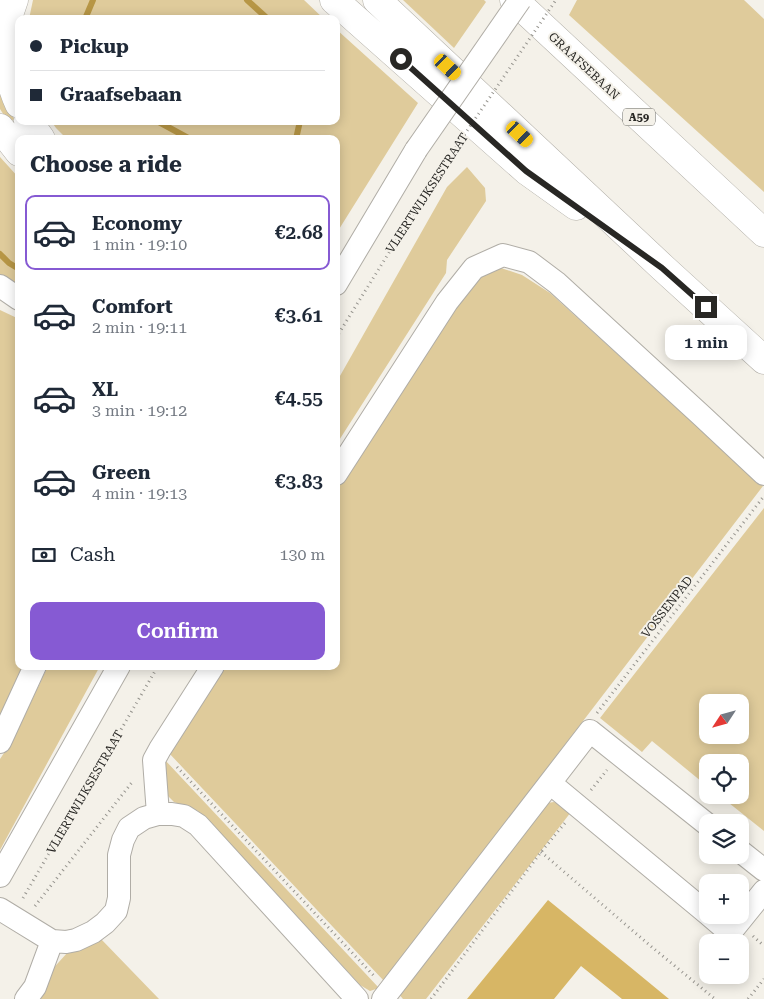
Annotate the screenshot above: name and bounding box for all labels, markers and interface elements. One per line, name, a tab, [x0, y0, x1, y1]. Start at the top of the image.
street label: GRAAFSEBAAN	[546, 30, 623, 103]
text: Pickup	[60, 35, 129, 58]
route start	[390, 48, 412, 70]
car	[431, 51, 464, 83]
text: Graafsebaan	[60, 83, 182, 106]
road number: A59	[623, 108, 655, 125]
car	[503, 118, 536, 150]
street label: VLIERTWIJKSESTRAAT	[383, 130, 471, 256]
text: Choose a ride	[30, 152, 182, 177]
icon: car	[32, 210, 77, 255]
text: Economy	[92, 212, 182, 235]
text: €2.68	[275, 221, 323, 244]
text: 1 min · 19:10	[92, 235, 187, 254]
icon: car	[32, 293, 77, 338]
text: Comfort	[92, 295, 173, 318]
route end	[695, 296, 717, 318]
text: €3.61	[275, 304, 323, 327]
text: 2 min · 19:11	[92, 318, 187, 337]
callout: 1 min	[665, 324, 747, 360]
text: 1 min	[684, 333, 728, 352]
icon: car	[32, 376, 77, 421]
text: XL	[92, 378, 118, 401]
text: €4.55	[275, 387, 323, 410]
text: 3 min · 19:12	[92, 401, 187, 420]
icon: car	[32, 459, 77, 504]
text: Green	[92, 461, 150, 484]
text: €3.83	[275, 470, 323, 493]
text: 4 min · 19:13	[92, 484, 187, 503]
icon: cash	[30, 541, 58, 569]
text: Cash	[70, 543, 115, 566]
text: 130 m	[279, 545, 325, 564]
street label: VOSSENPAD	[639, 573, 695, 641]
button: Confirm	[30, 602, 325, 660]
north arrow	[699, 694, 749, 744]
map controls	[699, 694, 749, 984]
street label: VLIERTWIJKSESTRAAT	[44, 728, 126, 856]
button: locate	[699, 754, 749, 804]
button: layers	[699, 814, 749, 864]
button: +	[699, 874, 749, 924]
button: −	[699, 934, 749, 984]

